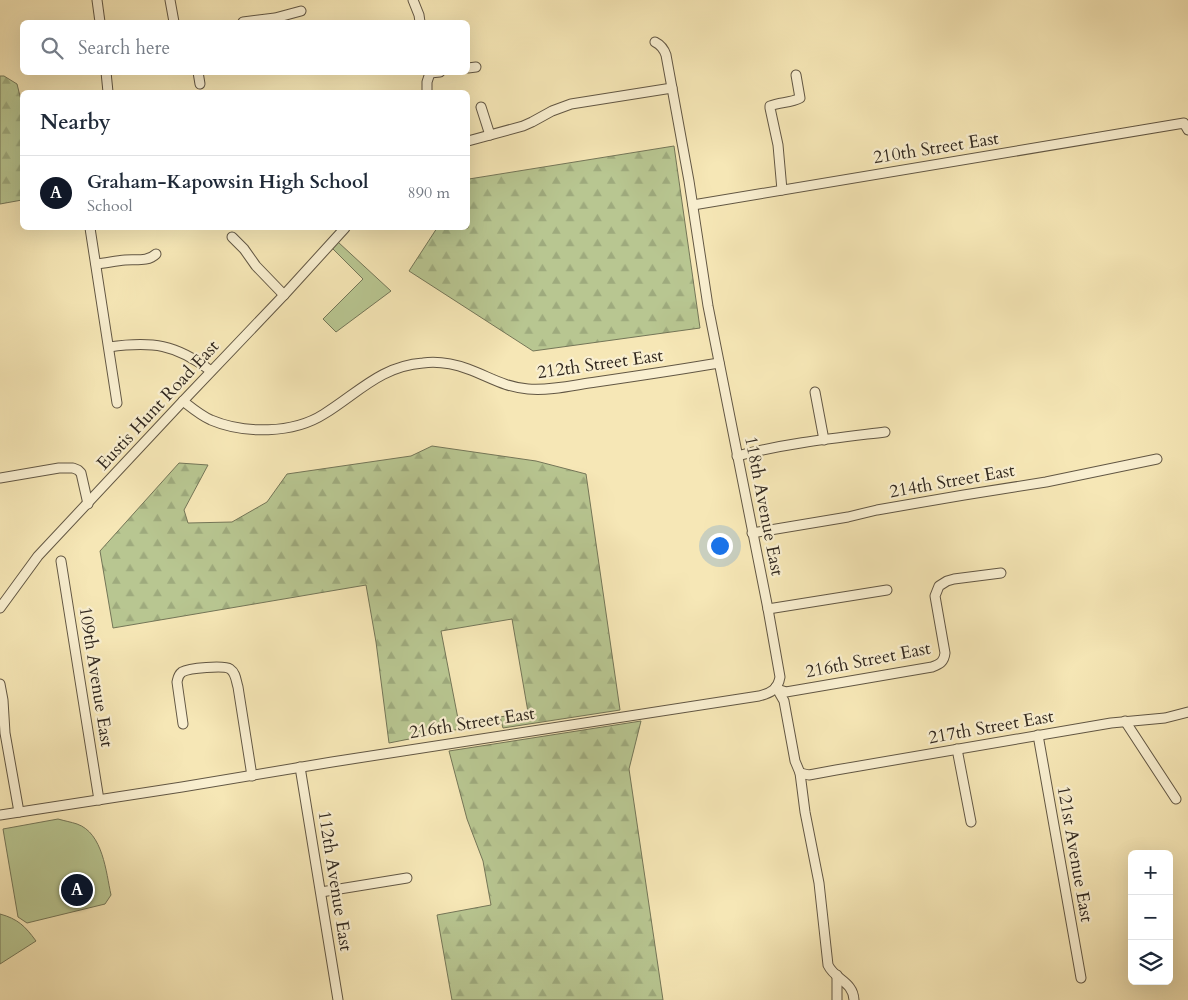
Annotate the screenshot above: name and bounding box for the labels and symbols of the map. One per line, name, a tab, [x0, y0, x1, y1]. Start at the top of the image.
street label: 210th Street East	[871, 126, 1001, 170]
street label: Eustis Hunt Road East	[91, 334, 225, 475]
street label: 212th Street East	[535, 343, 665, 385]
street label: 118th Avenue East	[738, 434, 790, 578]
street label: 214th Street East	[887, 458, 1017, 504]
your location	[707, 533, 733, 559]
street label: 109th Avenue East	[73, 605, 119, 749]
street label: 216th Street East	[803, 636, 933, 684]
street label: 216th Street East	[407, 701, 537, 745]
street label: 217th Street East	[926, 704, 1056, 750]
street label: 121st Avenue East	[1051, 784, 1099, 924]
street label: 112th Avenue East	[312, 809, 358, 953]
pin: A	[61, 871, 93, 909]

